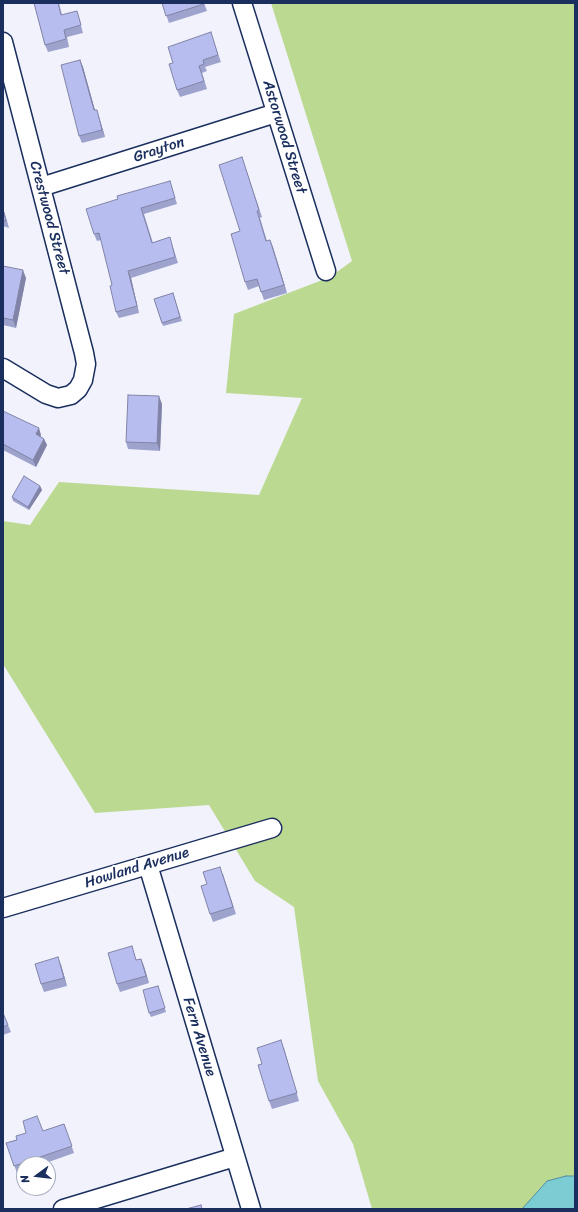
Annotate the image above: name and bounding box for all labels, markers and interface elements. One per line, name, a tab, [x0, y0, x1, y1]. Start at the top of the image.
street label: Astorwood Street	[258, 78, 310, 196]
street label: Grayton	[131, 133, 187, 167]
street label: Crestwood Street	[25, 159, 73, 277]
street label: Howland Avenue	[83, 844, 191, 892]
street label: Fern Avenue	[178, 995, 220, 1079]
north arrow	[16, 1156, 56, 1196]
text: N	[15, 1173, 35, 1185]

